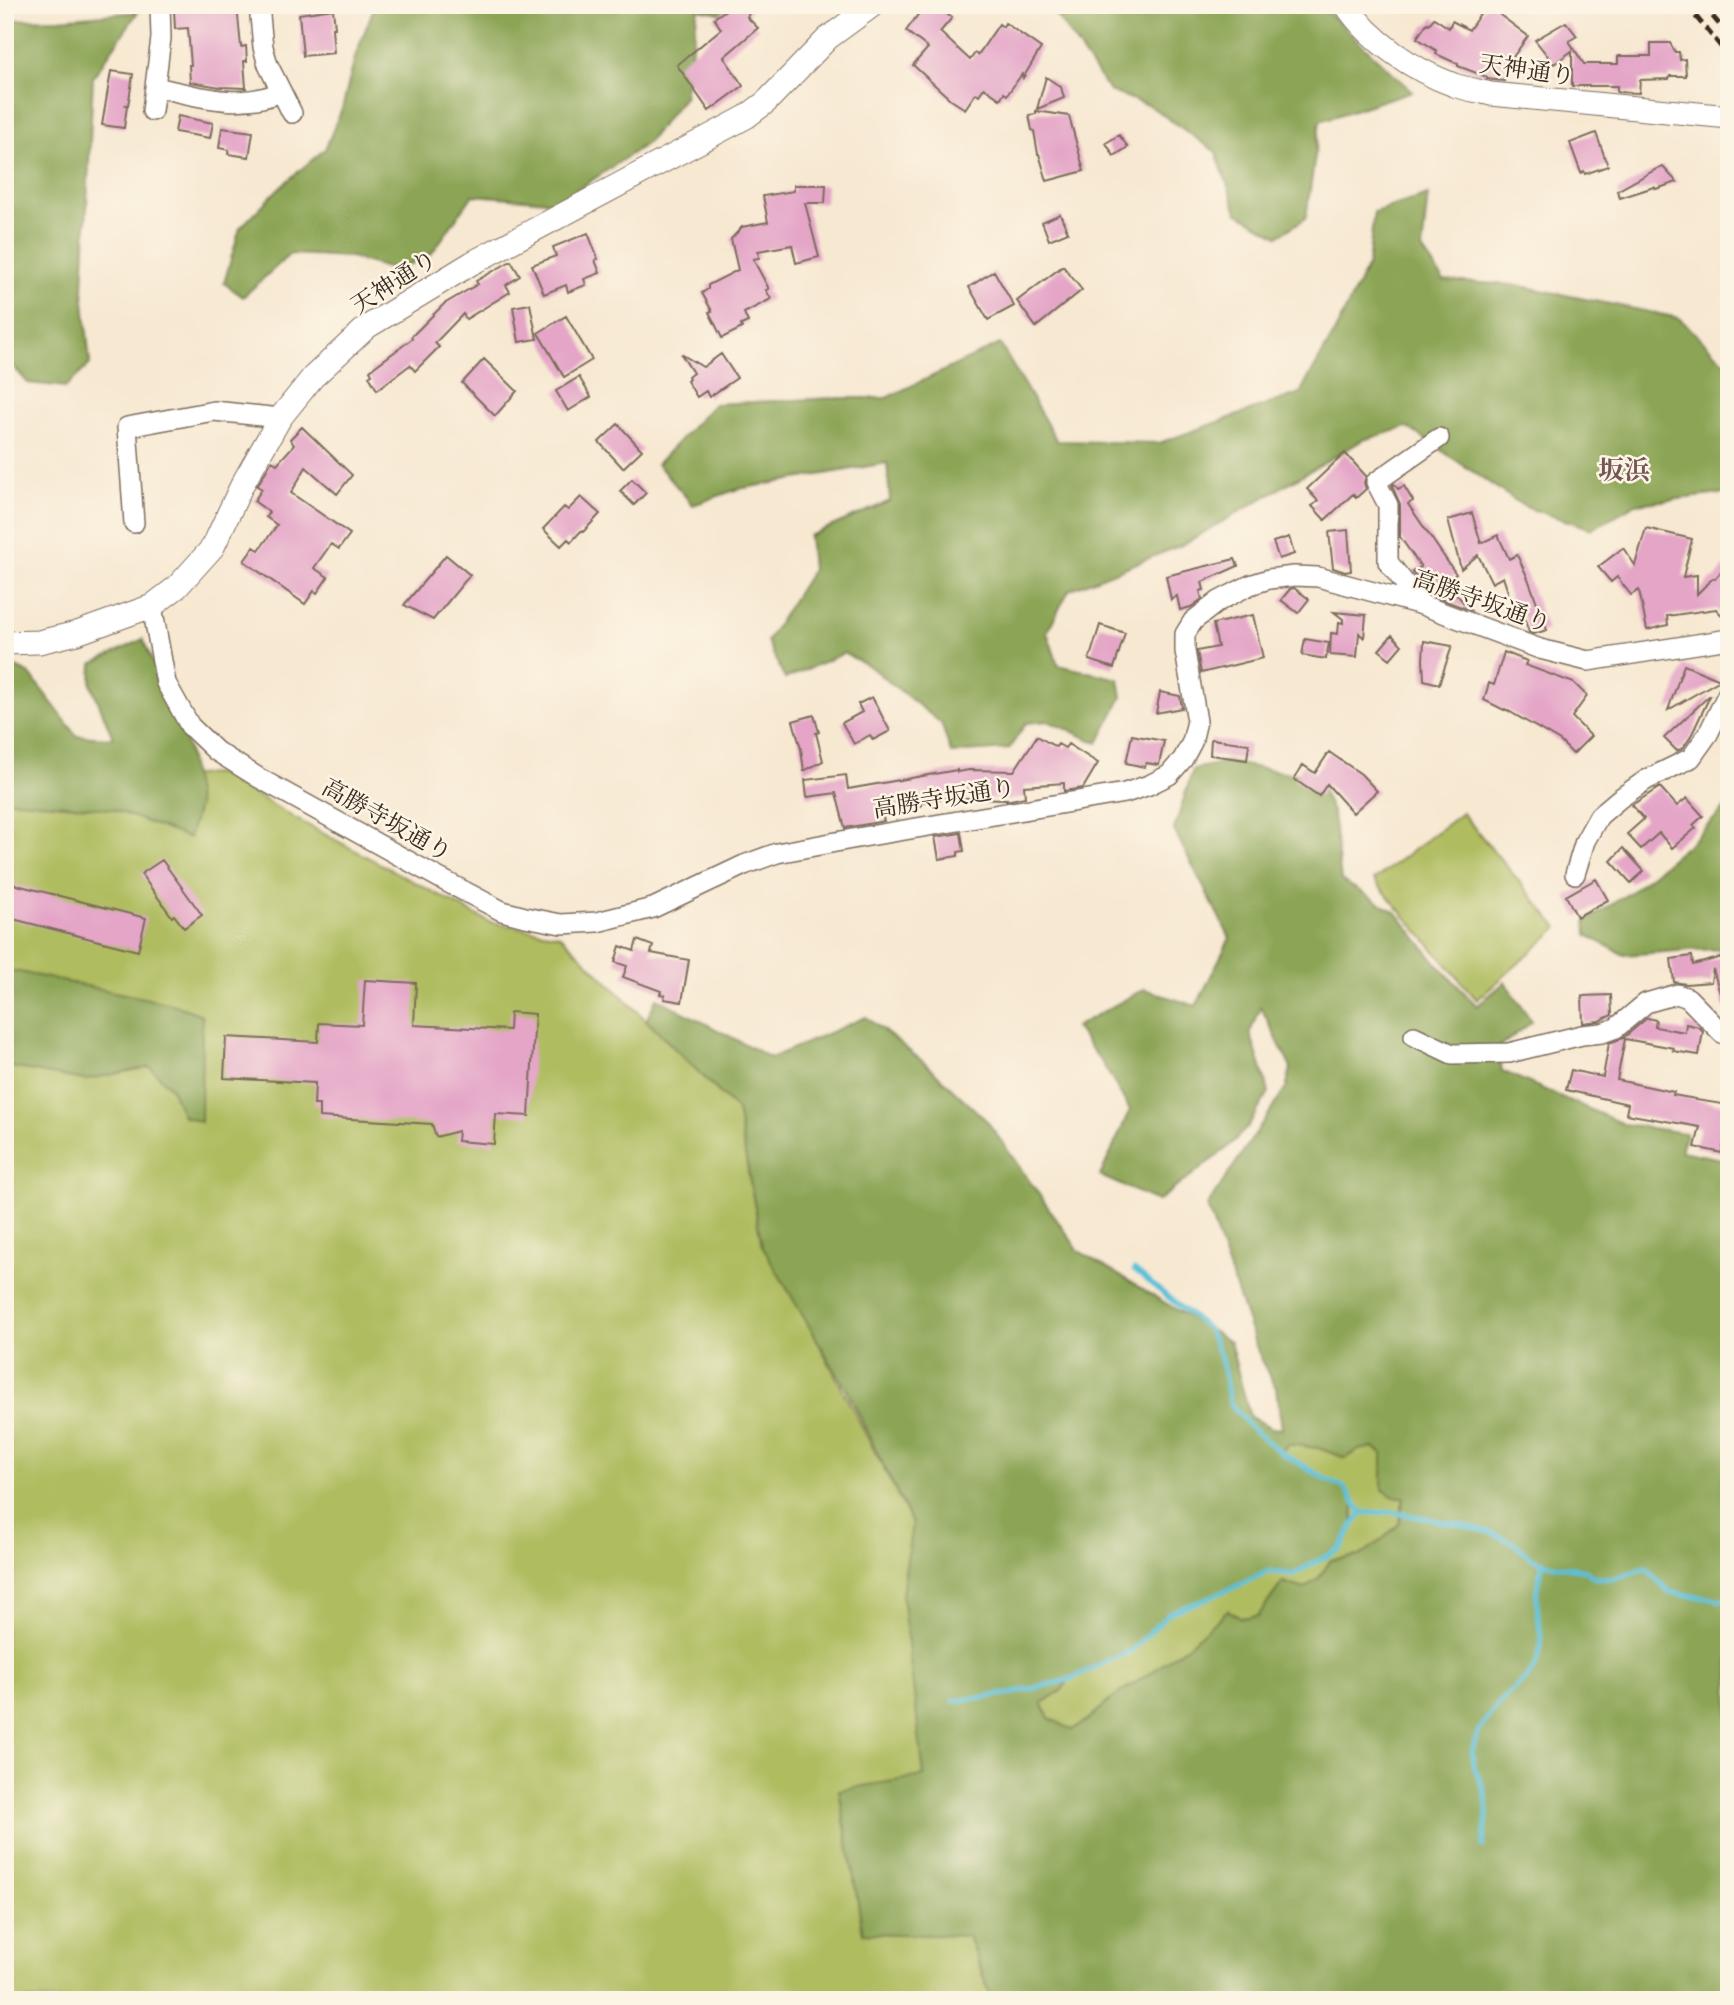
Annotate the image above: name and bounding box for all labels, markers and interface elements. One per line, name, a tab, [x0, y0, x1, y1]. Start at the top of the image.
street label: 天神通り	[1478, 50, 1576, 91]
street label: 天神通り	[347, 245, 442, 320]
district label: 坂浜	[1598, 456, 1650, 485]
street label: 高勝寺坂通り	[1409, 565, 1554, 638]
street label: 高勝寺坂通り	[317, 774, 456, 867]
street label: 高勝寺坂通り	[871, 774, 1017, 823]

